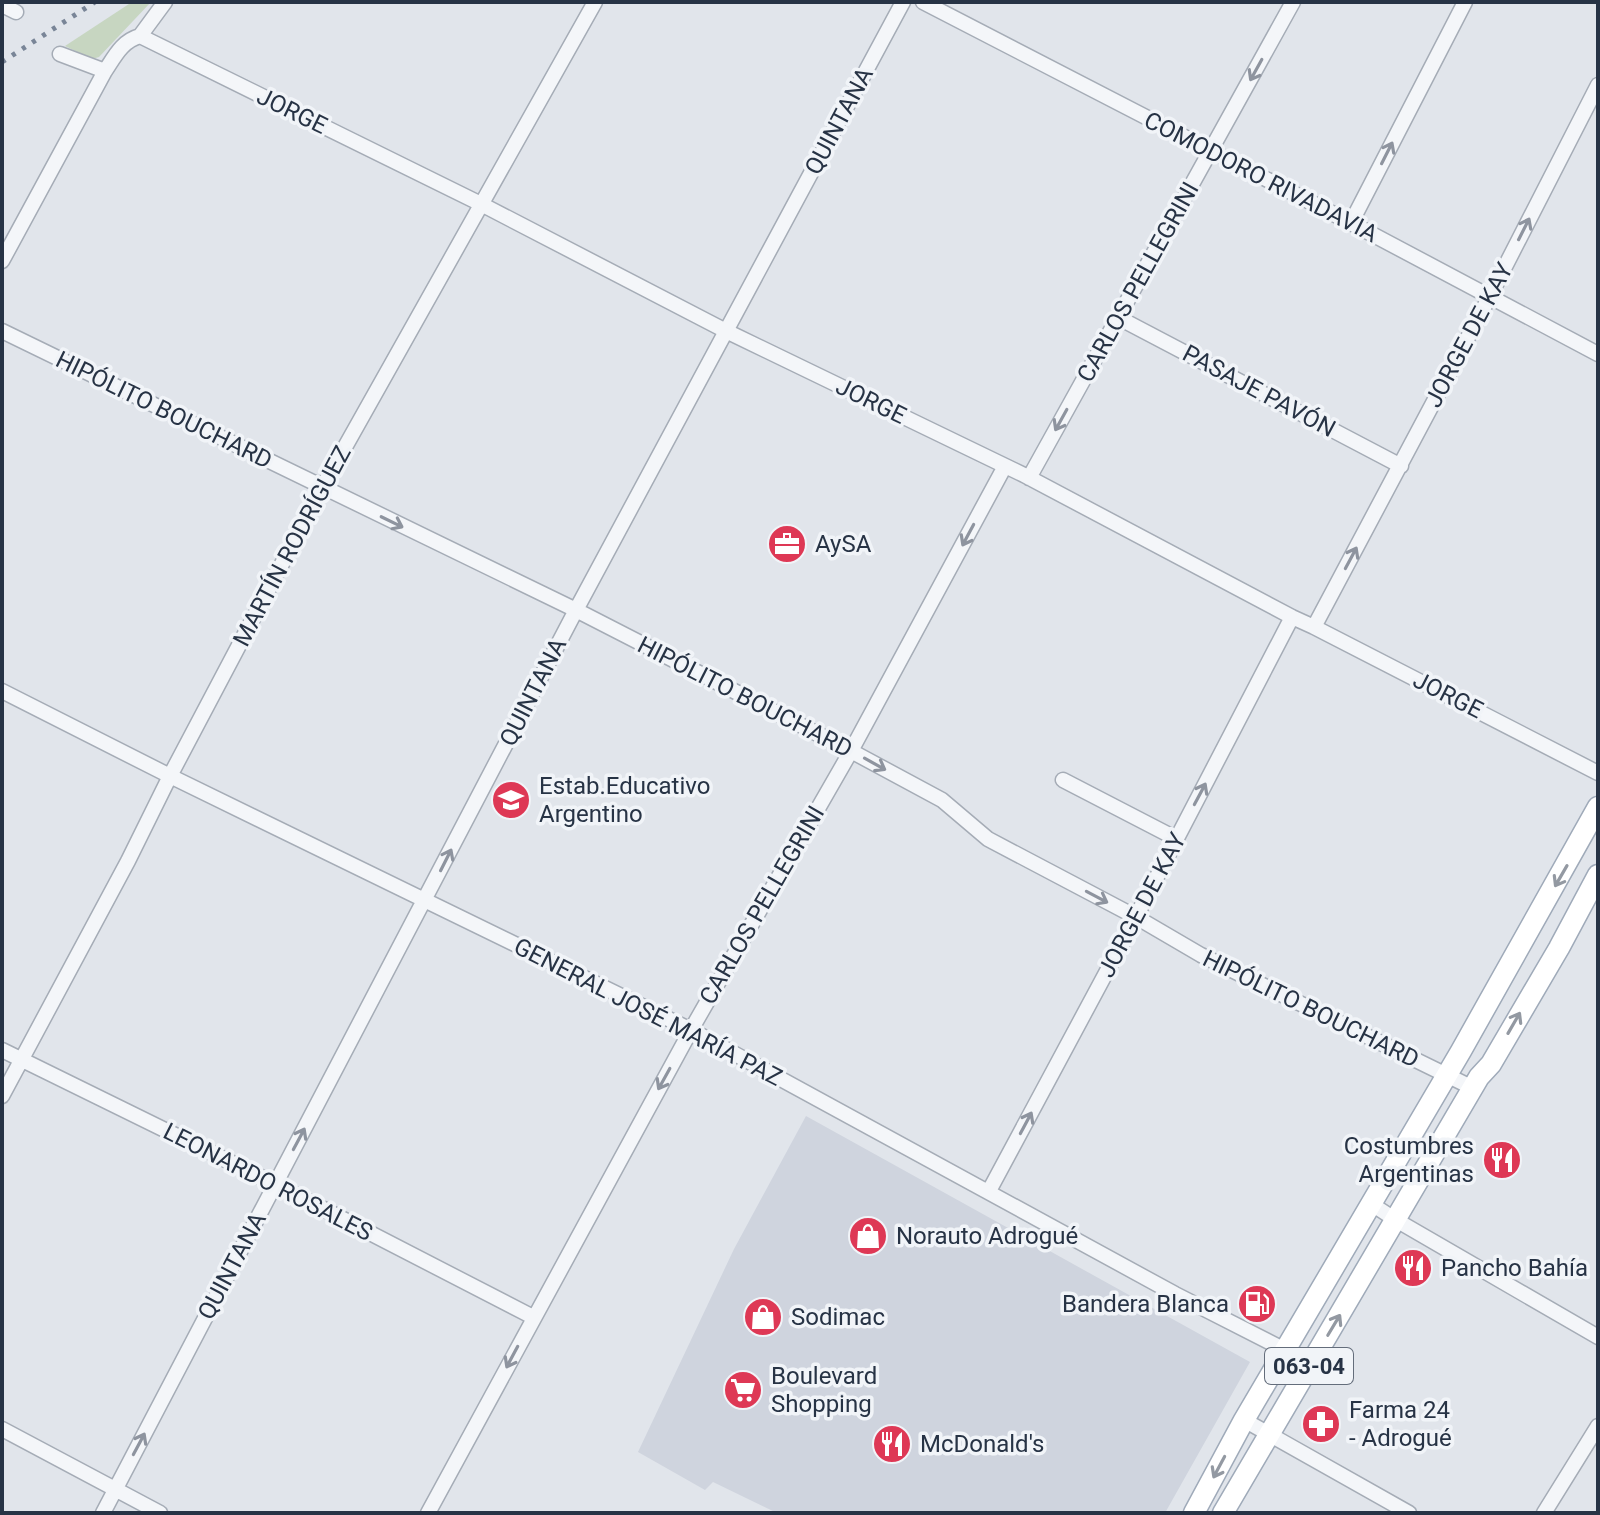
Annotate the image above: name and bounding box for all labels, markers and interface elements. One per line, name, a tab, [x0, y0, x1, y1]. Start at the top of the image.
one-way arrow	[1247, 58, 1263, 82]
street label: QUINTANA	[799, 62, 879, 179]
street label: JORGE	[252, 82, 332, 140]
street label: COMODORO RIVADAVIA	[1140, 106, 1383, 248]
one-way arrow	[1380, 142, 1396, 166]
street label: CARLOS PELLEGRINI	[1071, 177, 1205, 387]
one-way arrow	[1517, 217, 1533, 241]
street label: JORGE DE KAY	[1419, 257, 1519, 412]
street label: PASAJE PAVÓN	[1178, 339, 1340, 443]
street label: HIPÓLITO BOUCHARD	[51, 345, 277, 475]
street label: JORGE	[831, 372, 911, 430]
one-way arrow	[1053, 407, 1068, 431]
street label: MARTÍN RODRÍGUEZ	[227, 441, 357, 651]
one-way arrow	[380, 515, 404, 530]
one-way arrow	[960, 522, 975, 546]
office icon: AySA	[766, 523, 808, 565]
place label: AySA	[815, 530, 872, 558]
one-way arrow	[1344, 547, 1360, 570]
street label: HIPÓLITO BOUCHARD	[633, 631, 857, 763]
street label: QUINTANA	[494, 633, 572, 751]
street label: JORGE	[1408, 666, 1488, 724]
one-way arrow	[863, 756, 886, 772]
place label: Estab.Educativo Argentino	[539, 772, 710, 828]
school or university icon: Estab.Educativo Argentino	[490, 779, 532, 821]
one-way arrow	[1193, 783, 1209, 806]
street label: CARLOS PELLEGRINI	[694, 801, 830, 1009]
street label: JORGE DE KAY	[1092, 827, 1192, 982]
one-way arrow	[439, 848, 455, 872]
one-way arrow	[1553, 864, 1569, 887]
one-way arrow	[1085, 889, 1109, 905]
street label: GENERAL JOSÉ MARÍA PAZ	[509, 932, 787, 1092]
street label: HIPÓLITO BOUCHARD	[1198, 944, 1424, 1074]
one-way arrow	[1507, 1011, 1522, 1035]
one-way arrow	[655, 1067, 671, 1091]
one-way arrow	[1019, 1111, 1034, 1135]
street label: LEONARDO ROSALES	[159, 1117, 377, 1247]
one-way arrow	[291, 1128, 307, 1151]
place label: Costumbres Argentinas	[1344, 1132, 1474, 1188]
restaurant icon: Costumbres Argentinas	[1481, 1139, 1523, 1181]
street label: QUINTANA	[192, 1207, 272, 1324]
shop icon: Norauto Adrogué	[847, 1215, 889, 1257]
place label: Norauto Adrogué	[896, 1222, 1078, 1250]
restaurant icon: Pancho Bahía	[1392, 1247, 1434, 1289]
place label: Pancho Bahía	[1441, 1254, 1588, 1282]
fuel station icon: Bandera Blanca	[1236, 1283, 1278, 1325]
place label: Bandera Blanca	[1062, 1290, 1229, 1318]
shop icon: Sodimac	[742, 1296, 784, 1338]
place label: Sodimac	[791, 1303, 885, 1331]
one-way arrow	[1326, 1314, 1342, 1337]
one-way arrow	[504, 1344, 519, 1368]
road number: 063-04	[1265, 1348, 1353, 1384]
place label: Boulevard Shopping	[771, 1362, 877, 1418]
supermarket icon: Boulevard Shopping	[722, 1369, 764, 1411]
place label: Farma 24 - Adrogué	[1349, 1396, 1452, 1452]
pharmacy icon: Farma 24 - Adrogué	[1300, 1403, 1342, 1445]
restaurant icon: McDonald's	[871, 1423, 913, 1465]
place label: McDonald's	[920, 1430, 1044, 1458]
one-way arrow	[132, 1432, 148, 1456]
one-way arrow	[1211, 1454, 1227, 1478]

